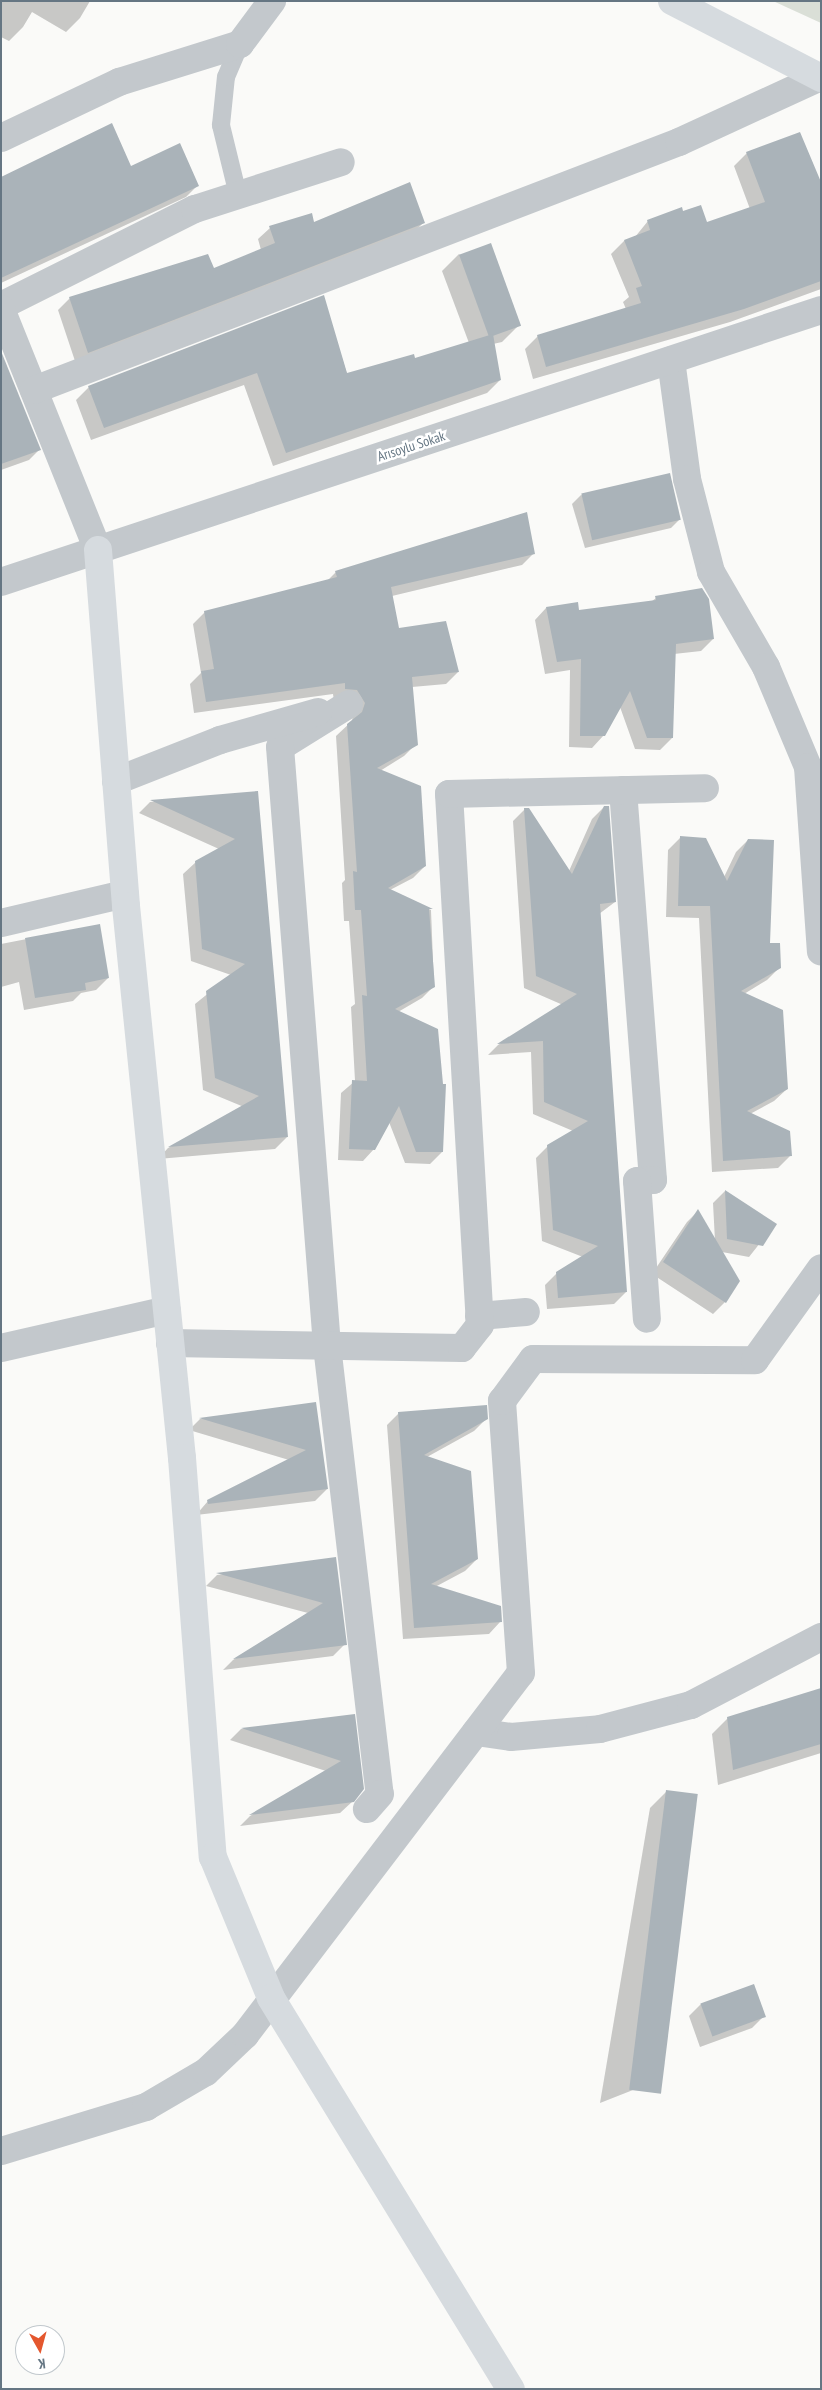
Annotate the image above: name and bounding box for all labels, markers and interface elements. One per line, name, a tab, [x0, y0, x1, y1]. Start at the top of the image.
street label: Arısoylu Sokak	[375, 427, 447, 465]
north arrow	[15, 2325, 65, 2375]
text: K	[37, 2355, 46, 2373]

